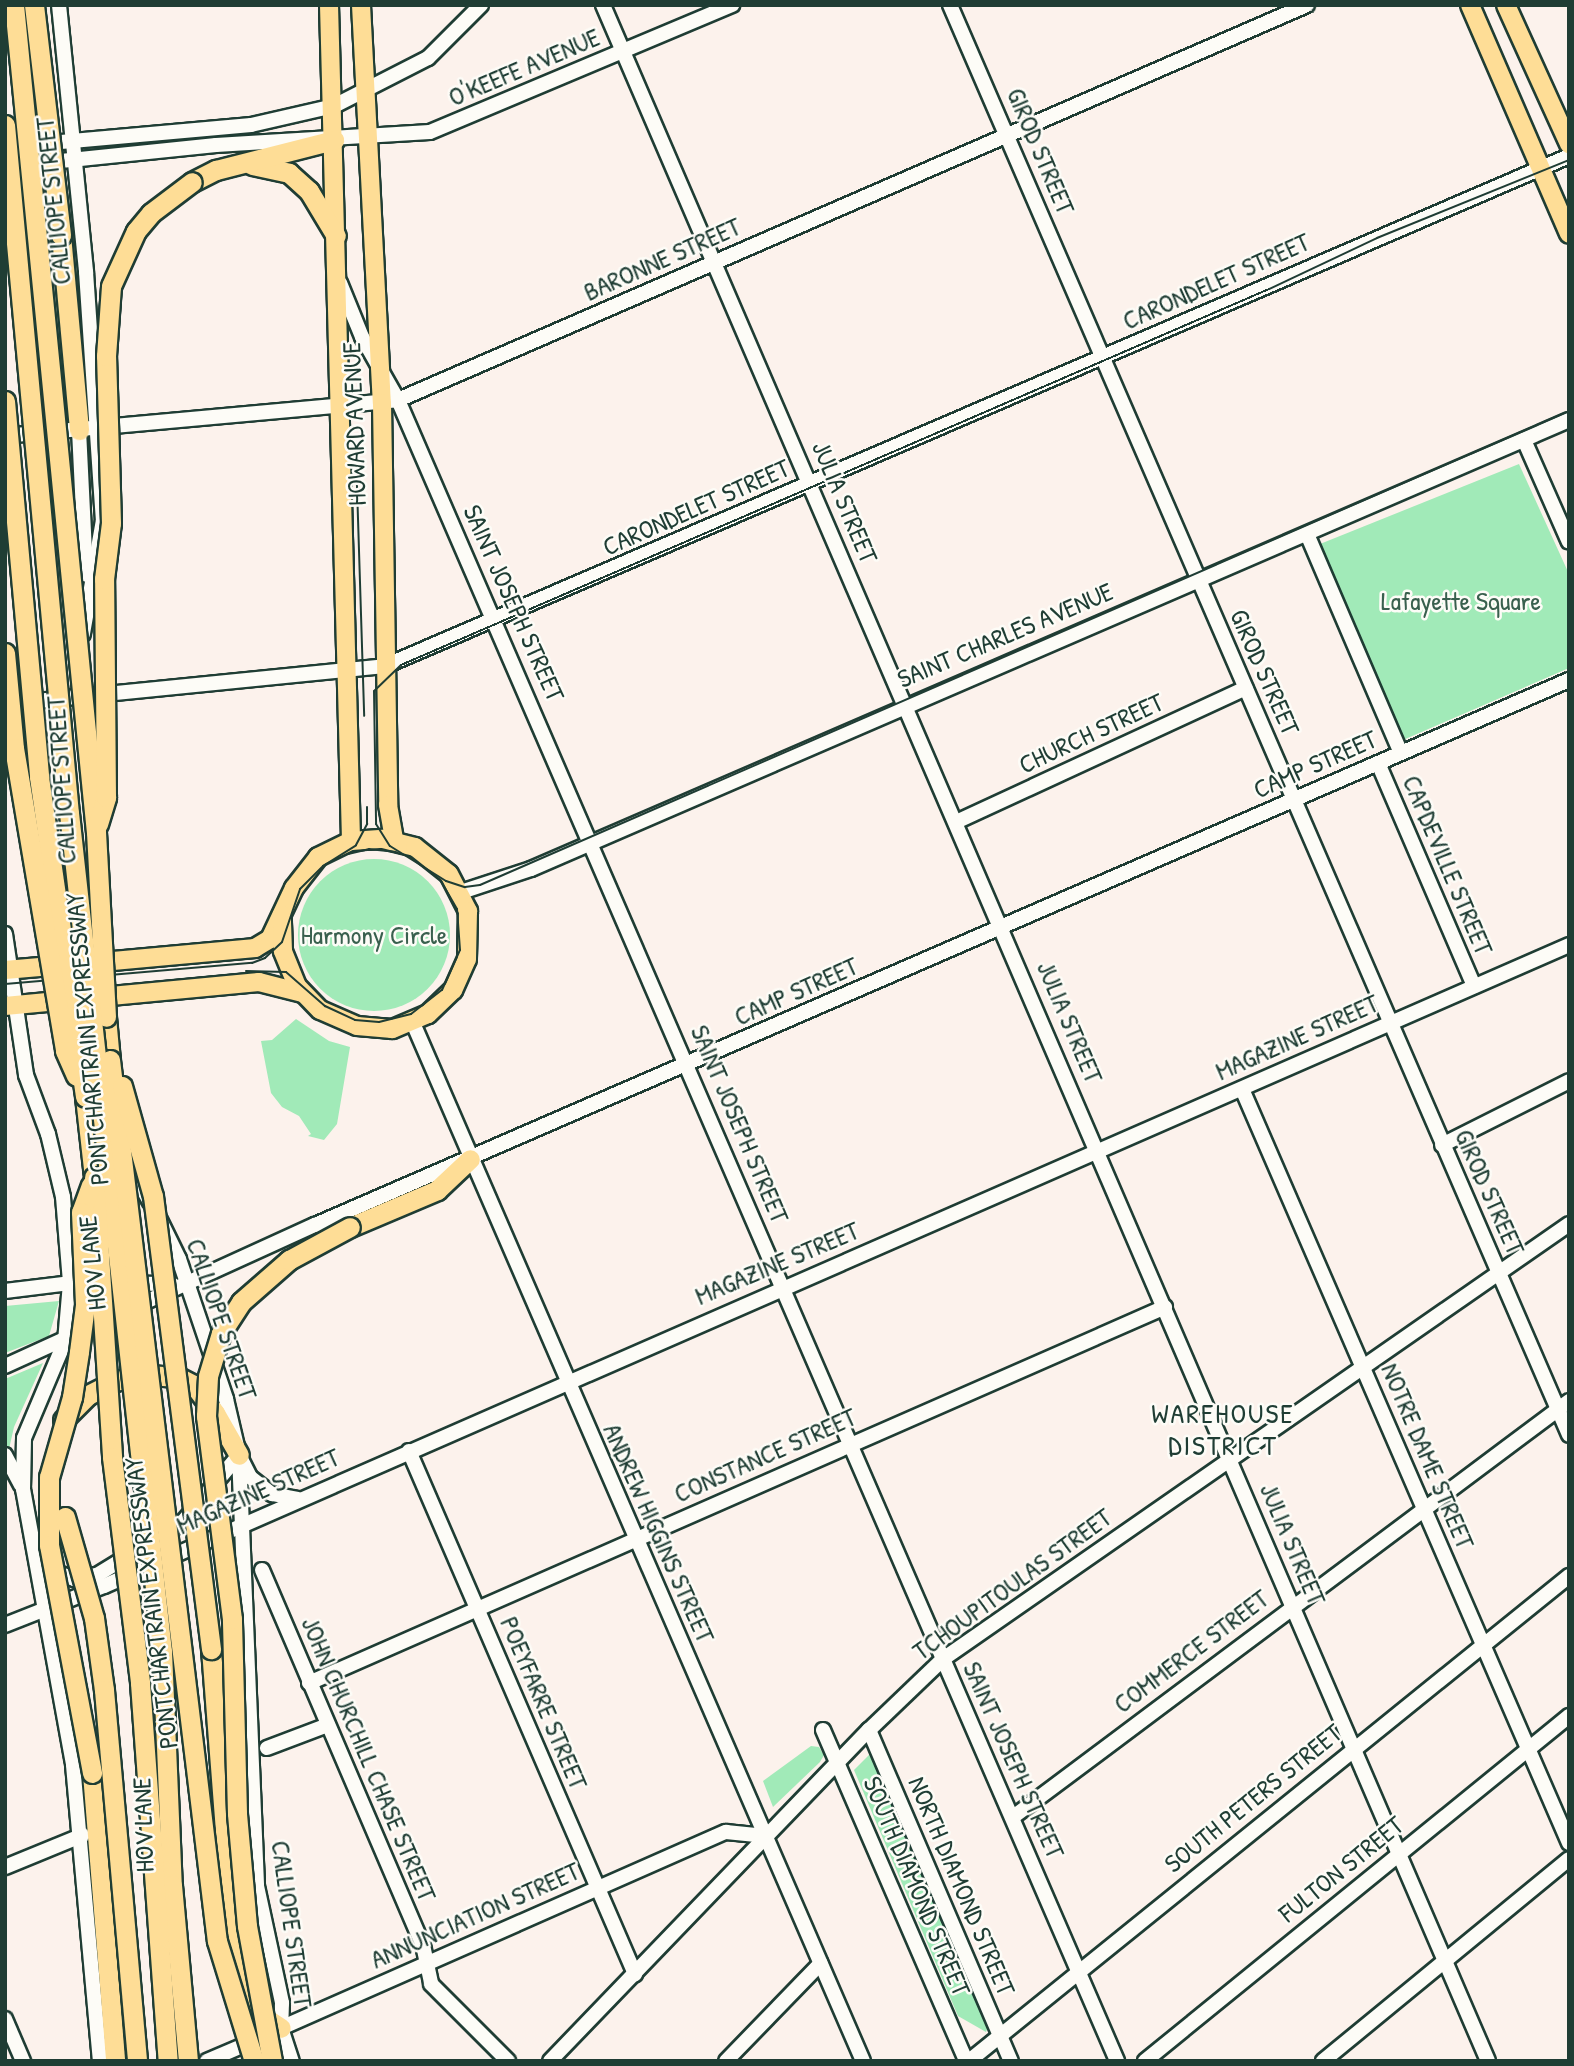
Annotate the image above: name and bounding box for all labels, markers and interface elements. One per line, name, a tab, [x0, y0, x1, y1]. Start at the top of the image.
street label: O'KEEFE AVENUE	[444, 21, 604, 113]
street label: GIROD STREET	[1000, 83, 1082, 219]
street label: CALLIOPE STREET	[29, 116, 77, 286]
street label: BARONNE STREET	[579, 211, 745, 307]
street label: CARONDELET STREET	[1118, 226, 1314, 336]
street label: HOWARD AVENUE	[336, 342, 372, 506]
street label: JULIA STREET	[805, 436, 885, 568]
street label: CARONDELET STREET	[598, 452, 794, 562]
street label: SAINT JOSEPH STREET	[457, 500, 571, 706]
street label: SAINT CHARLES AVENUE	[893, 575, 1117, 695]
park label: Lafayette Square	[1381, 585, 1541, 617]
street label: GIROD STREET	[1223, 604, 1307, 740]
street label: CHURCH STREET	[1014, 686, 1168, 780]
street label: CALLIOPE STREET	[40, 695, 82, 865]
street label: CAMP STREET	[1248, 723, 1382, 805]
street label: CAPDEVILLE STREET	[1396, 771, 1500, 959]
street label: PONTCHARTRAIN EXPRESSWAY	[59, 891, 115, 1187]
park label: Harmony Circle	[301, 919, 447, 951]
street label: CAMP STREET	[729, 950, 863, 1032]
street label: JULIA STREET	[1030, 956, 1110, 1088]
street label: MAGAZINE STREET	[1211, 987, 1383, 1087]
street label: SAINT JOSEPH STREET	[684, 1020, 796, 1228]
street label: GIROD STREET	[1448, 1124, 1532, 1260]
street label: HOV LANE	[72, 1214, 112, 1312]
street label: MAGAZINE STREET	[690, 1214, 864, 1312]
street label: CALLIOPE STREET	[180, 1235, 264, 1403]
street label: NOTRE DAME STREET	[1375, 1358, 1481, 1554]
district label: WAREHOUSE DISTRICT	[1152, 1396, 1294, 1462]
street label: CONSTANCE STREET	[669, 1401, 861, 1509]
street label: ANDREW HIGGINS STREET	[597, 1419, 721, 1647]
street label: MAGAZINE STREET	[172, 1441, 344, 1541]
street label: PONTCHARTRAIN EXPRESSWAY	[118, 1455, 184, 1751]
street label: JULIA STREET	[1253, 1478, 1333, 1610]
street label: TCHOUPITOULAS STREET	[906, 1501, 1118, 1667]
street label: COMMERCE STREET	[1107, 1583, 1275, 1719]
street label: JOHN CHURCHILL CHASE STREET	[295, 1612, 443, 1906]
street label: POEYFARRE STREET	[494, 1612, 594, 1794]
street label: SAINT JOSEPH STREET	[957, 1657, 1071, 1863]
street label: SOUTH PETERS STREET	[1158, 1717, 1348, 1879]
street label: SOUTH DIAMOND STREET	[857, 1772, 977, 2000]
street label: NORTH DIAMOND STREET	[902, 1772, 1022, 2000]
street label: HOV LANE	[126, 1777, 160, 1873]
street label: FULTON STREET	[1272, 1809, 1410, 1929]
street label: CALLIOPE STREET	[265, 1839, 319, 2009]
street label: ANNUNCIATION STREET	[366, 1855, 584, 1975]

